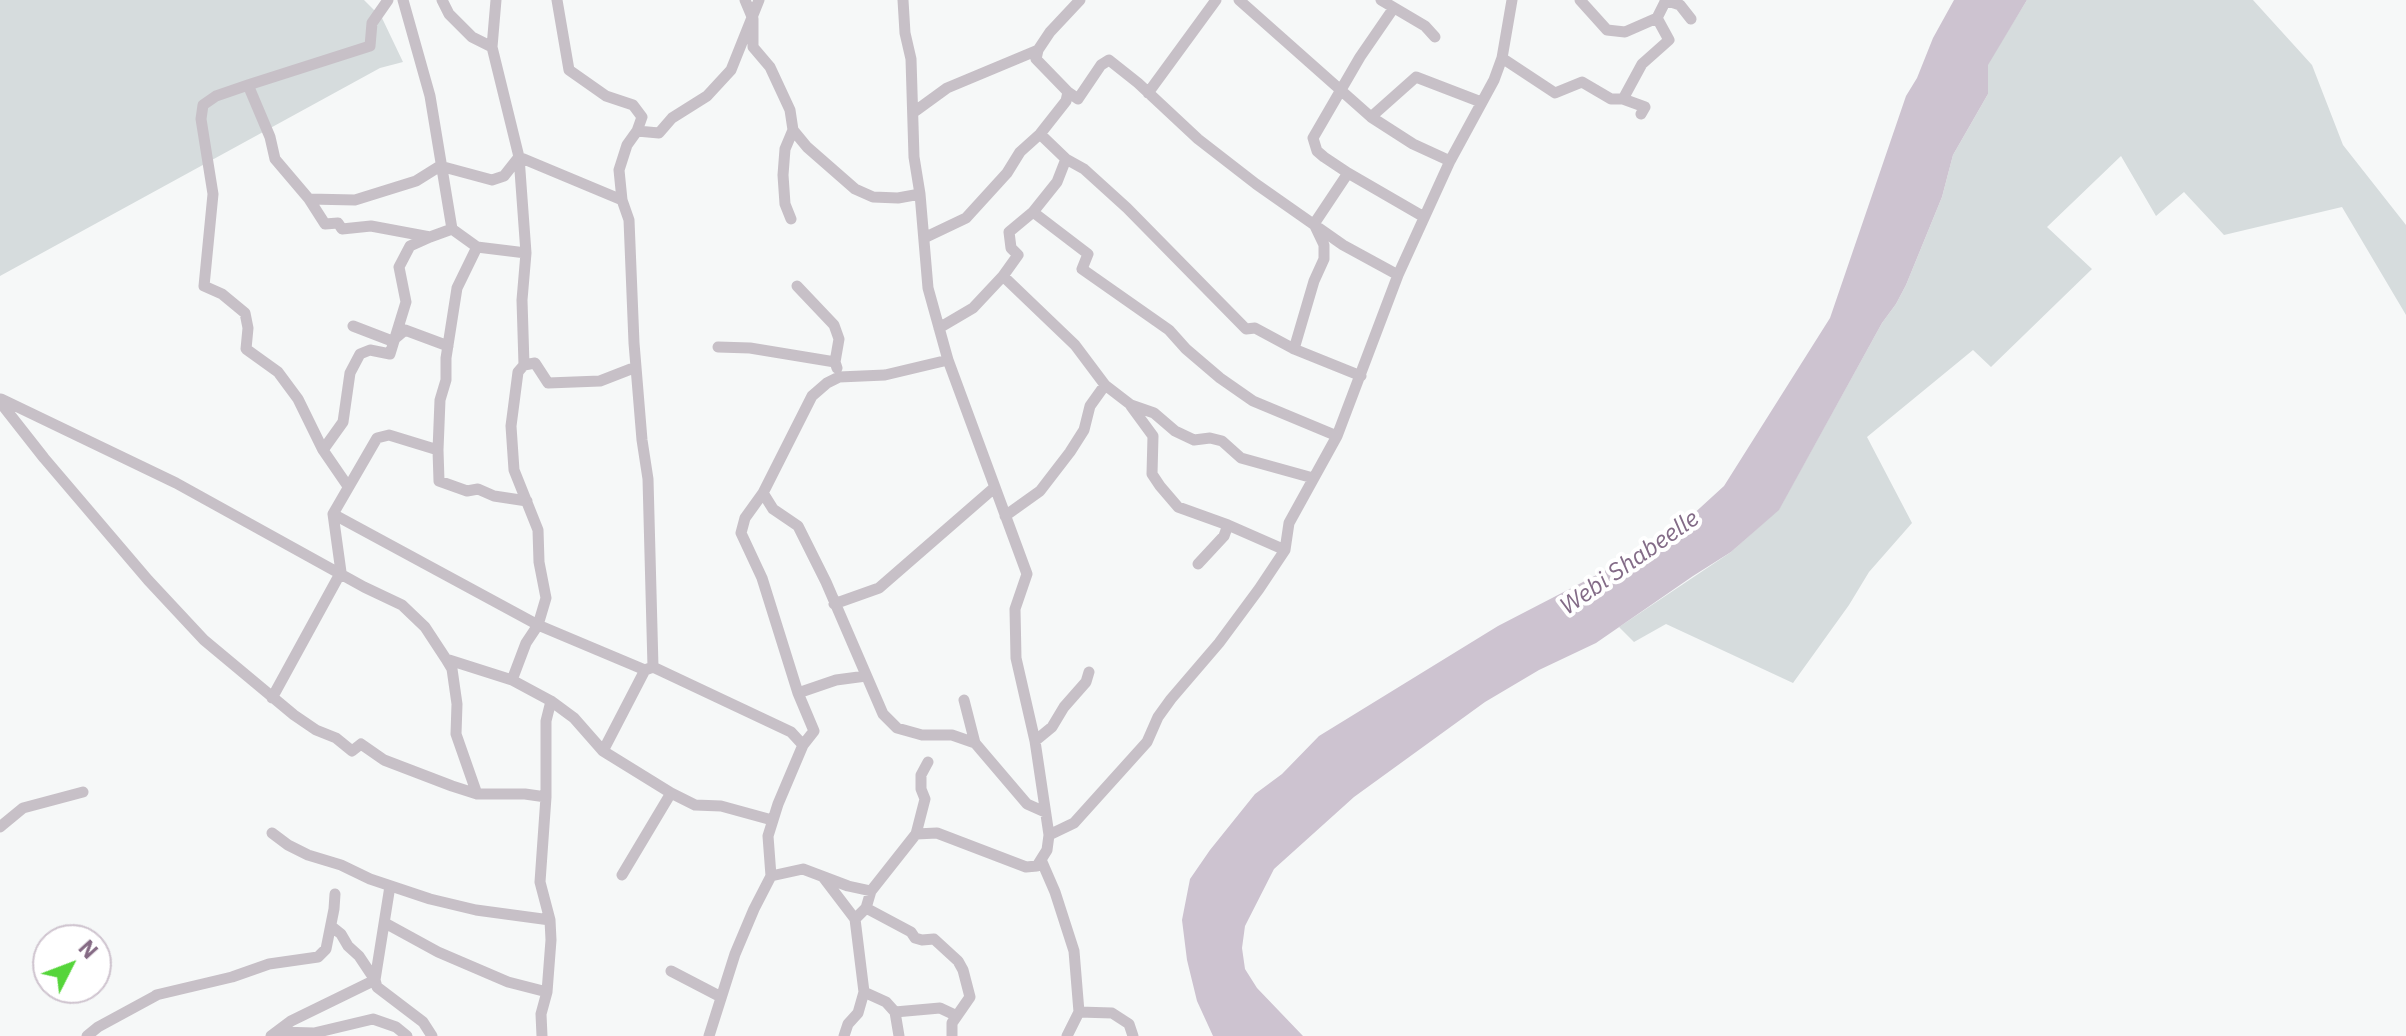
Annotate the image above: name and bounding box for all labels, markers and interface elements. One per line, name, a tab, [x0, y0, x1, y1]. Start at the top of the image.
water label: Webi Shabeelle	[1555, 505, 1705, 621]
north arrow	[32, 924, 112, 1004]
text: N	[73, 933, 105, 965]

